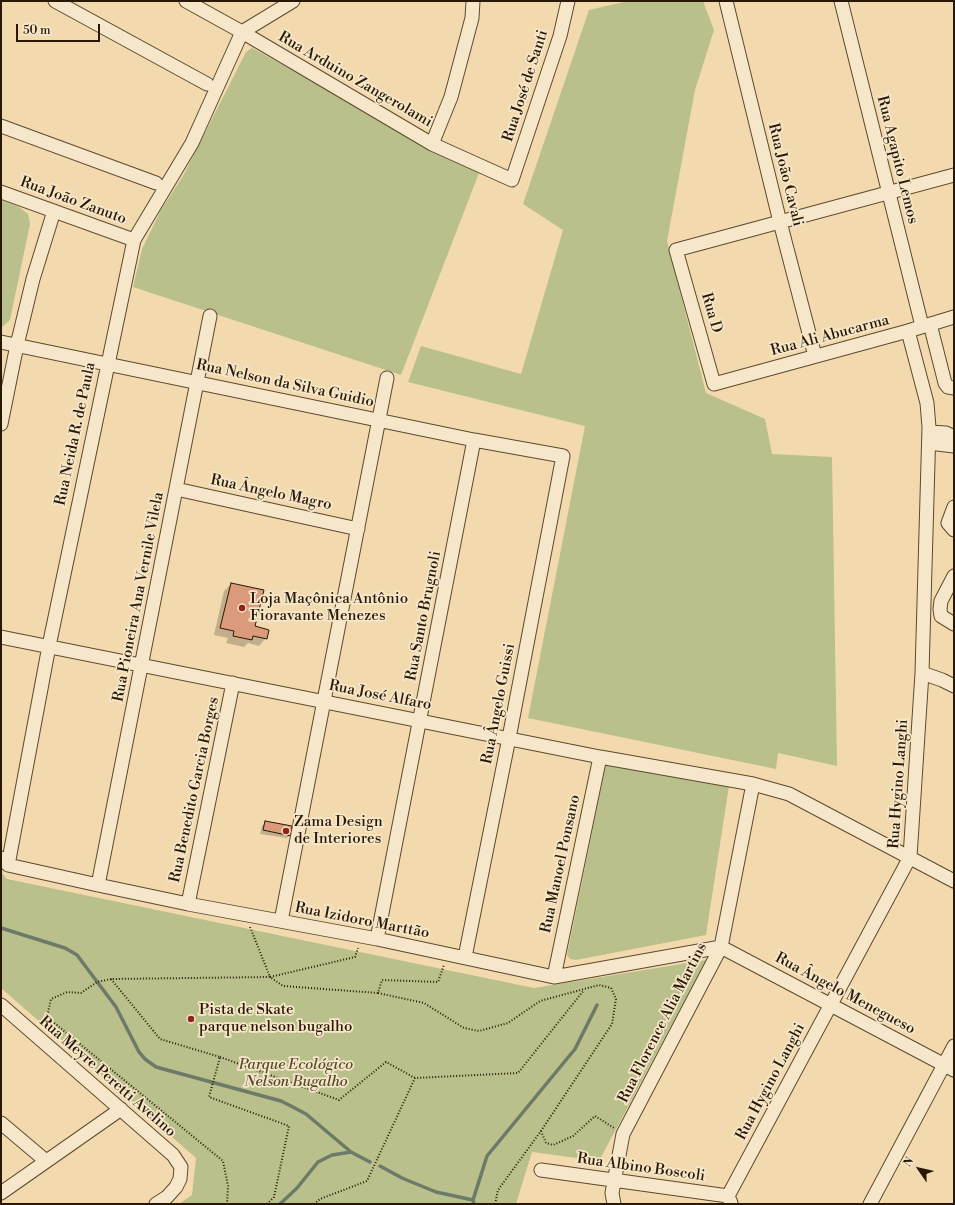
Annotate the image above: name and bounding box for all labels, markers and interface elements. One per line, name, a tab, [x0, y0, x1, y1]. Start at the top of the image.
scale bar	[18, 16, 102, 42]
text: 50 m	[23, 23, 51, 38]
street label: Rua Arduino Zangerolami	[275, 28, 435, 132]
street label: Rua José de Santi	[499, 28, 553, 144]
street label: Rua Agapito Lemos	[872, 94, 922, 226]
street label: Rua João Cavali	[763, 122, 807, 228]
street label: Rua João Zanuto	[17, 173, 129, 229]
street label: Rua D	[697, 291, 725, 335]
street label: Rua Ali Abucarma	[769, 311, 891, 361]
street label: Rua Nelson da Silva Guidio	[194, 356, 376, 412]
street label: Rua Neida R. de Paula	[52, 361, 100, 507]
street label: Rua Ângelo Magro	[209, 471, 333, 515]
street label: Rua Pioneira Ana Vernile Vilela	[110, 491, 168, 703]
street label: Rua Santo Brugnoli	[403, 550, 445, 682]
place label: Loja Maçônica Antônio Fioravante Menezes	[250, 590, 408, 625]
marker: Loja Maçônica Antônio Fioravante Menezes	[237, 603, 247, 613]
street label: Rua Ângelo Guissi	[478, 642, 520, 766]
street label: Rua José Alfaro	[327, 677, 433, 715]
street label: Rua Benedito Garcia Borges	[167, 696, 223, 884]
street label: Rua Hygino Langhi	[885, 719, 913, 849]
street label: Rua Manoel Ponsano	[538, 793, 584, 935]
place label: Zama Design de Interiores	[294, 813, 383, 848]
marker: Zama Design de Interiores	[281, 826, 291, 836]
street label: Rua Izidoro Marttão	[293, 899, 431, 943]
street label: Rua Florence Alia Martins	[615, 940, 711, 1106]
street label: Rua Ângelo Menegueso	[772, 949, 918, 1039]
place label: Pista de Skate parque nelson bugalho	[199, 1001, 352, 1036]
street label: Rua Meyre Peretti Avelino	[35, 1013, 179, 1141]
marker: Pista de Skate parque nelson bugalho	[186, 1014, 196, 1024]
street label: Rua Hygino Langhi	[733, 1020, 809, 1144]
park label: Parque Ecológico Nelson Bugalho	[239, 1056, 353, 1091]
north arrow	[899, 1149, 939, 1189]
street label: Rua Albino Boscoli	[576, 1150, 706, 1186]
text: N	[901, 1155, 917, 1170]

